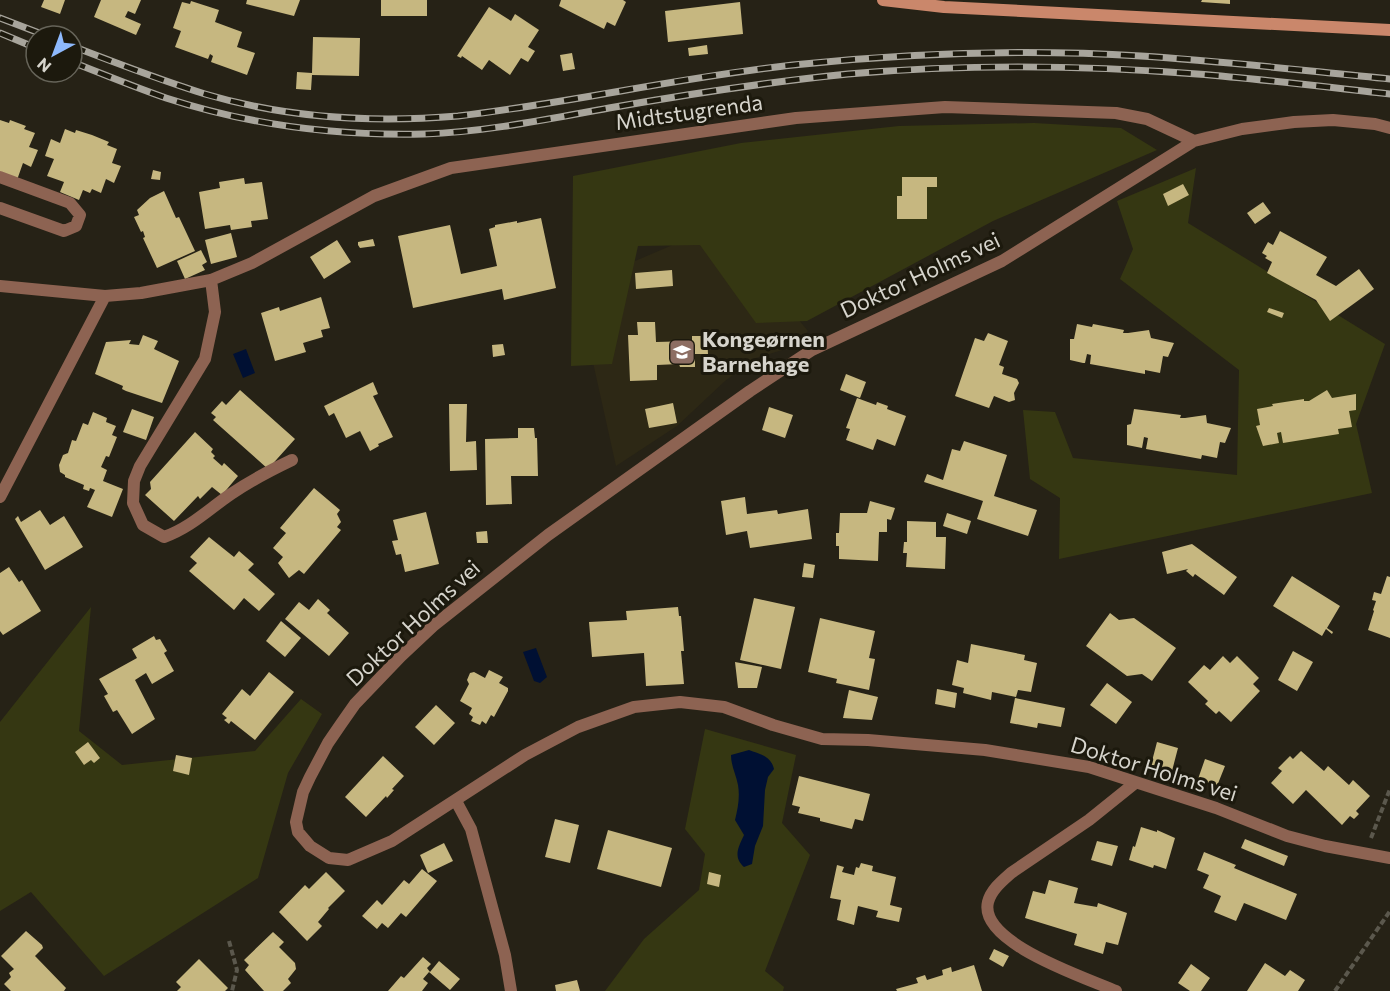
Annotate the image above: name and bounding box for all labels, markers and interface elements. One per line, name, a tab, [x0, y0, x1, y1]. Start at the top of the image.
north arrow	[24, 24, 84, 84]
text: N	[33, 55, 55, 77]
street label: Midtstugrenda	[614, 88, 764, 135]
street label: Doktor Holms vei	[836, 226, 1004, 323]
place label: Kongeørnen Barnehage	[702, 325, 825, 377]
school or university icon: Kongeørnen Barnehage	[667, 337, 697, 367]
street label: Doktor Holms vei	[340, 554, 485, 692]
street label: Doktor Holms vei	[1067, 730, 1241, 807]

